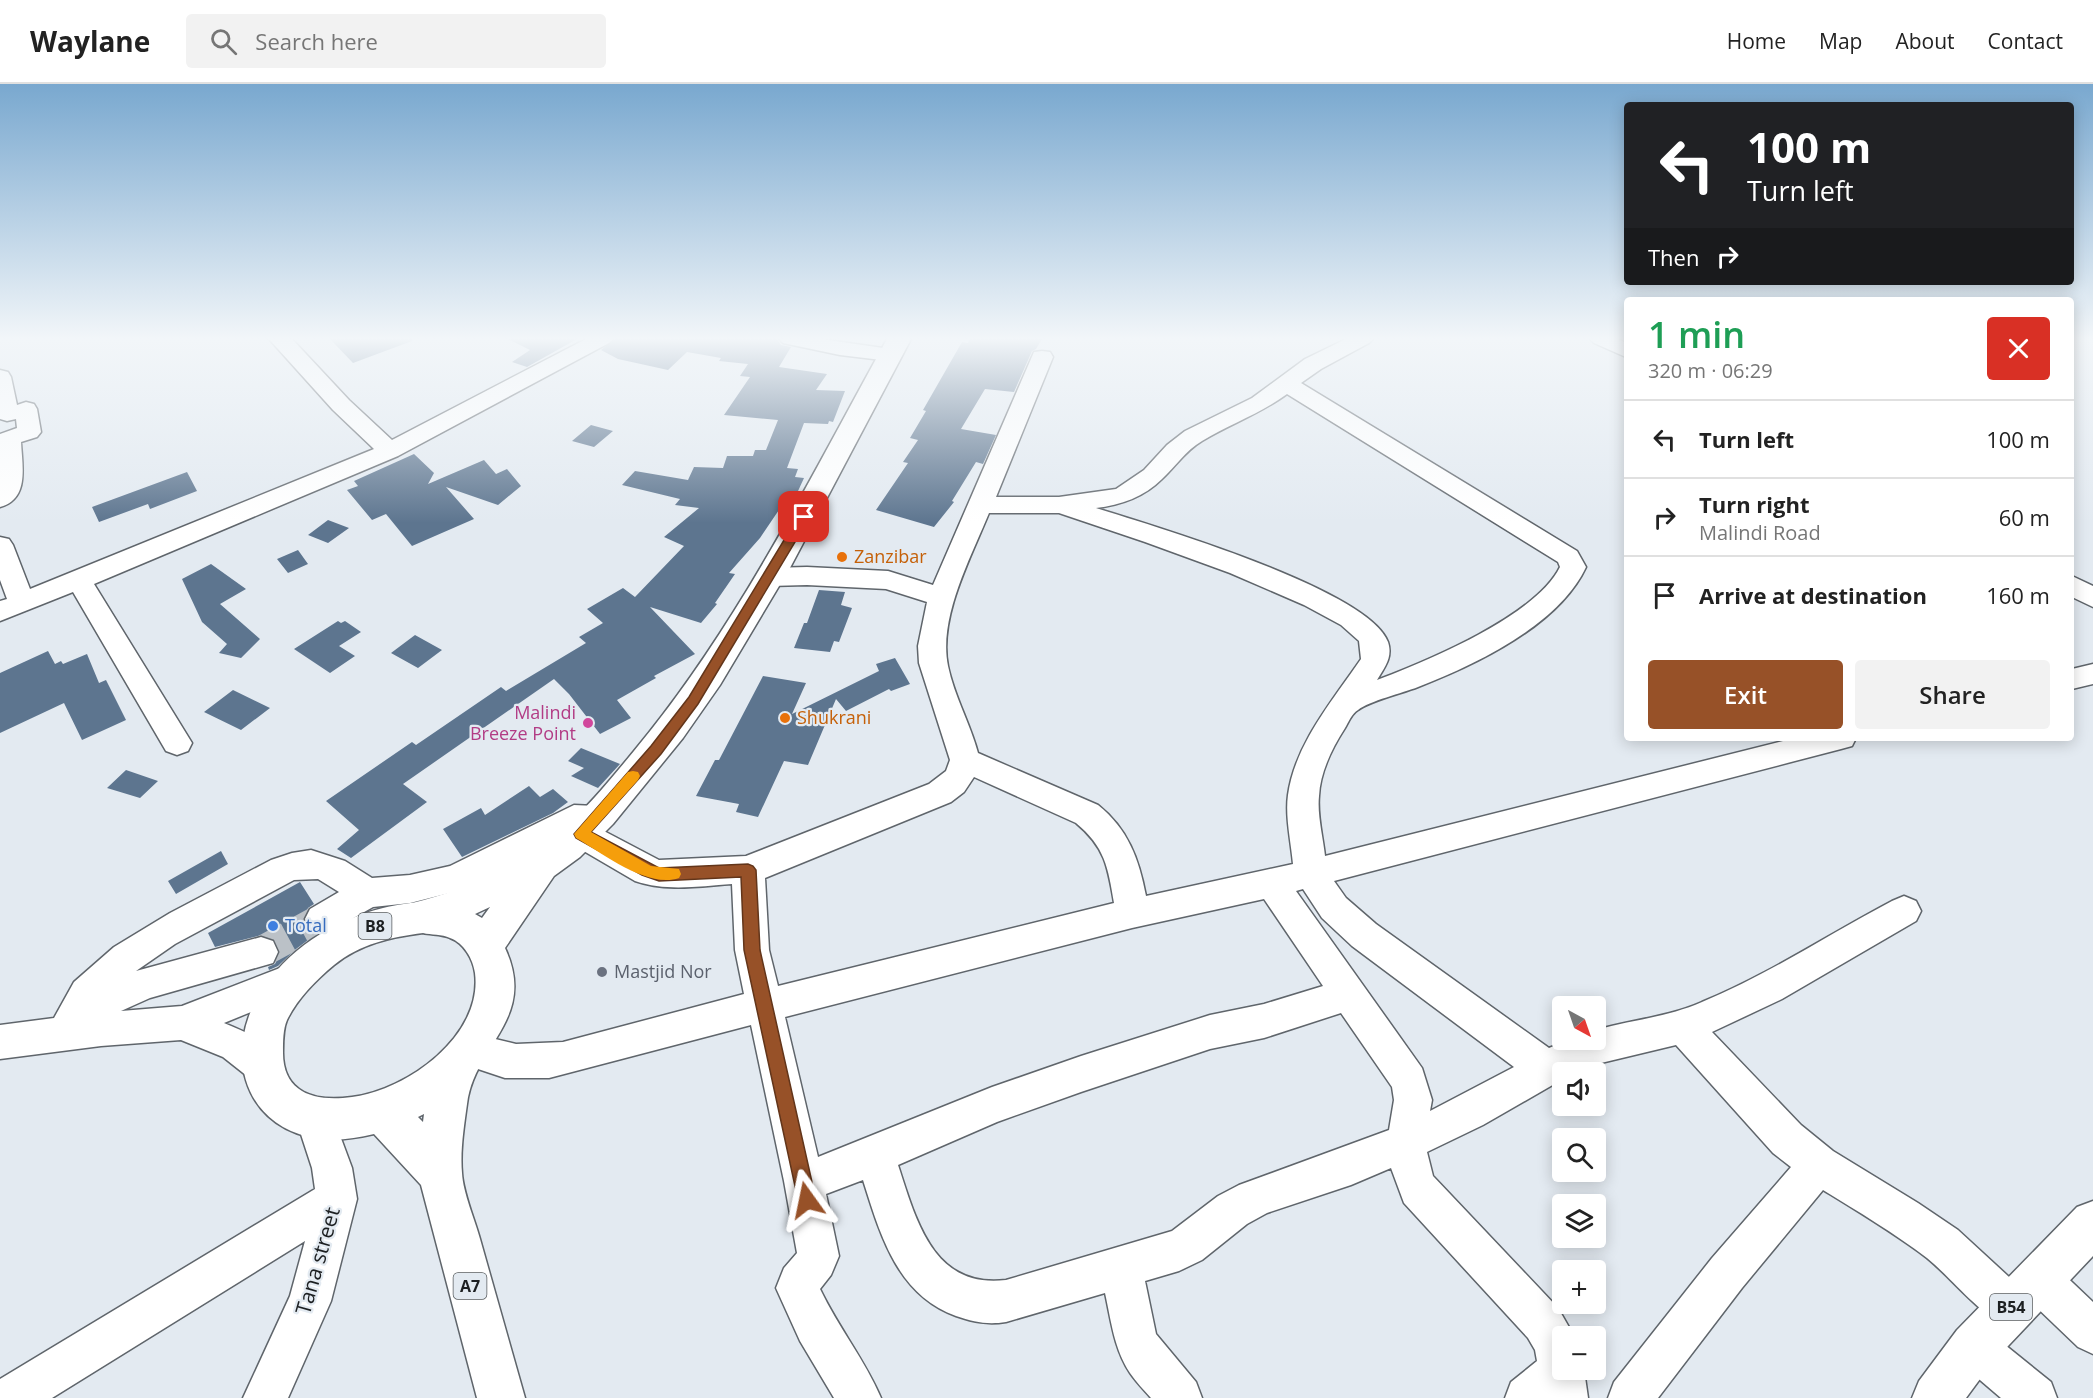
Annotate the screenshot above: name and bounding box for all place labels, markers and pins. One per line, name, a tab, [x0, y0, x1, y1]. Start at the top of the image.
pin	[778, 491, 829, 542]
place label: Zanzibar	[854, 544, 927, 568]
marker: Zanzibar	[835, 550, 849, 564]
place label: Malindi Breeze Point	[470, 700, 576, 745]
place label: Shukrani	[797, 705, 871, 729]
marker: Shukrani	[778, 711, 792, 725]
marker: Malindi Breeze Point	[581, 716, 595, 730]
place label: Total	[285, 913, 327, 937]
marker: Total	[266, 919, 280, 933]
place label: Mastjid Nor	[614, 959, 712, 983]
marker: Mastjid Nor	[595, 965, 609, 979]

